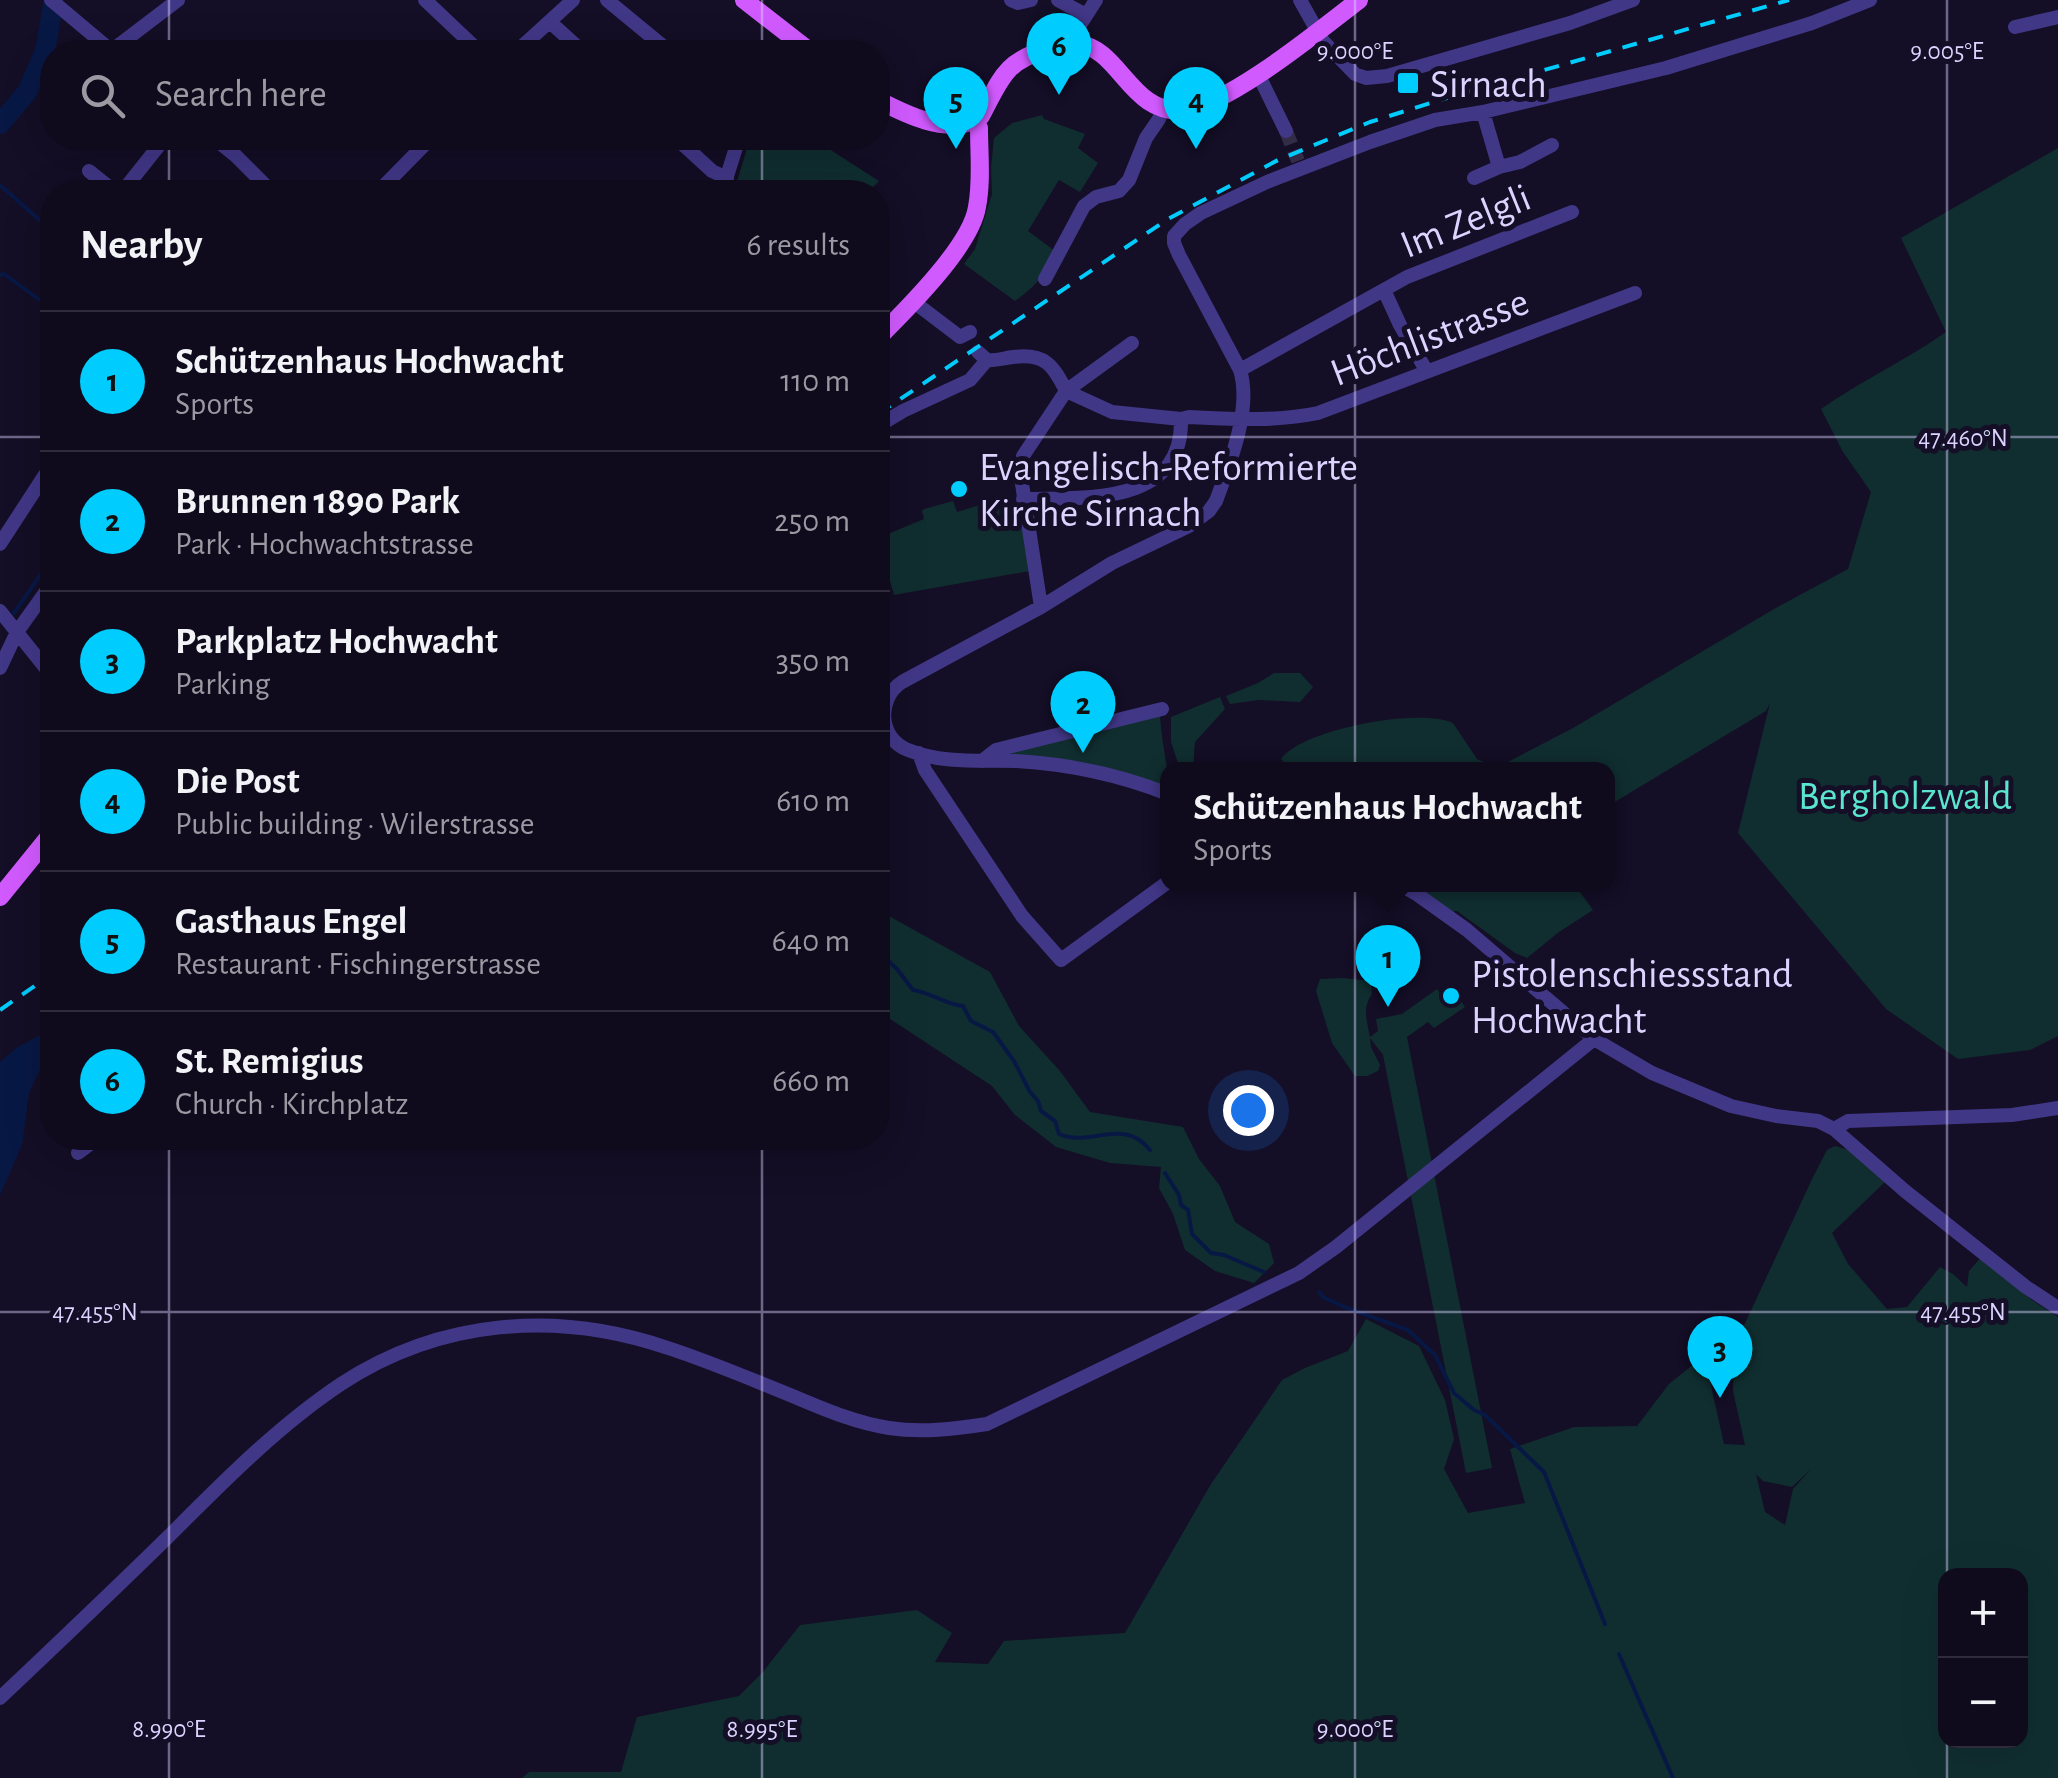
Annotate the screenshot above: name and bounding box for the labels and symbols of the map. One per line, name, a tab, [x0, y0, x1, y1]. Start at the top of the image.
pin: 6	[1026, 12, 1092, 95]
text: 9.000°E	[1317, 39, 1393, 64]
text: 9.005°E	[1910, 39, 1984, 64]
place label: Sirnach	[1430, 65, 1547, 105]
pin: 5	[924, 66, 988, 149]
pin: 4	[1164, 66, 1228, 149]
marker: Sirnach	[1395, 70, 1421, 96]
street label: Im Zelgli	[1395, 178, 1536, 266]
street label: Höchlistrasse	[1325, 282, 1534, 394]
text: 47.460°N	[1918, 426, 2008, 451]
place label: Evangelisch-Reformierte Kirche Sirnach	[979, 448, 1358, 534]
marker: Evangelisch-Reformierte Kirche Sirnach	[948, 478, 970, 500]
pin: 2	[1050, 670, 1116, 753]
park label: Bergholzwald	[1798, 777, 2012, 817]
pin: 1	[1356, 924, 1420, 1007]
place label: Pistolenschiessstand Hochwacht	[1471, 955, 1793, 1041]
marker: Pistolenschiessstand Hochwacht	[1440, 985, 1462, 1007]
your location	[1223, 1085, 1274, 1136]
text: 47.455°N	[52, 1300, 138, 1325]
text: 47.455°N	[1920, 1300, 2006, 1325]
pin: 3	[1688, 1316, 1752, 1398]
text: 8.990°E	[132, 1717, 206, 1742]
text: 8.995°E	[727, 1717, 797, 1742]
text: 9.000°E	[1317, 1717, 1393, 1742]

